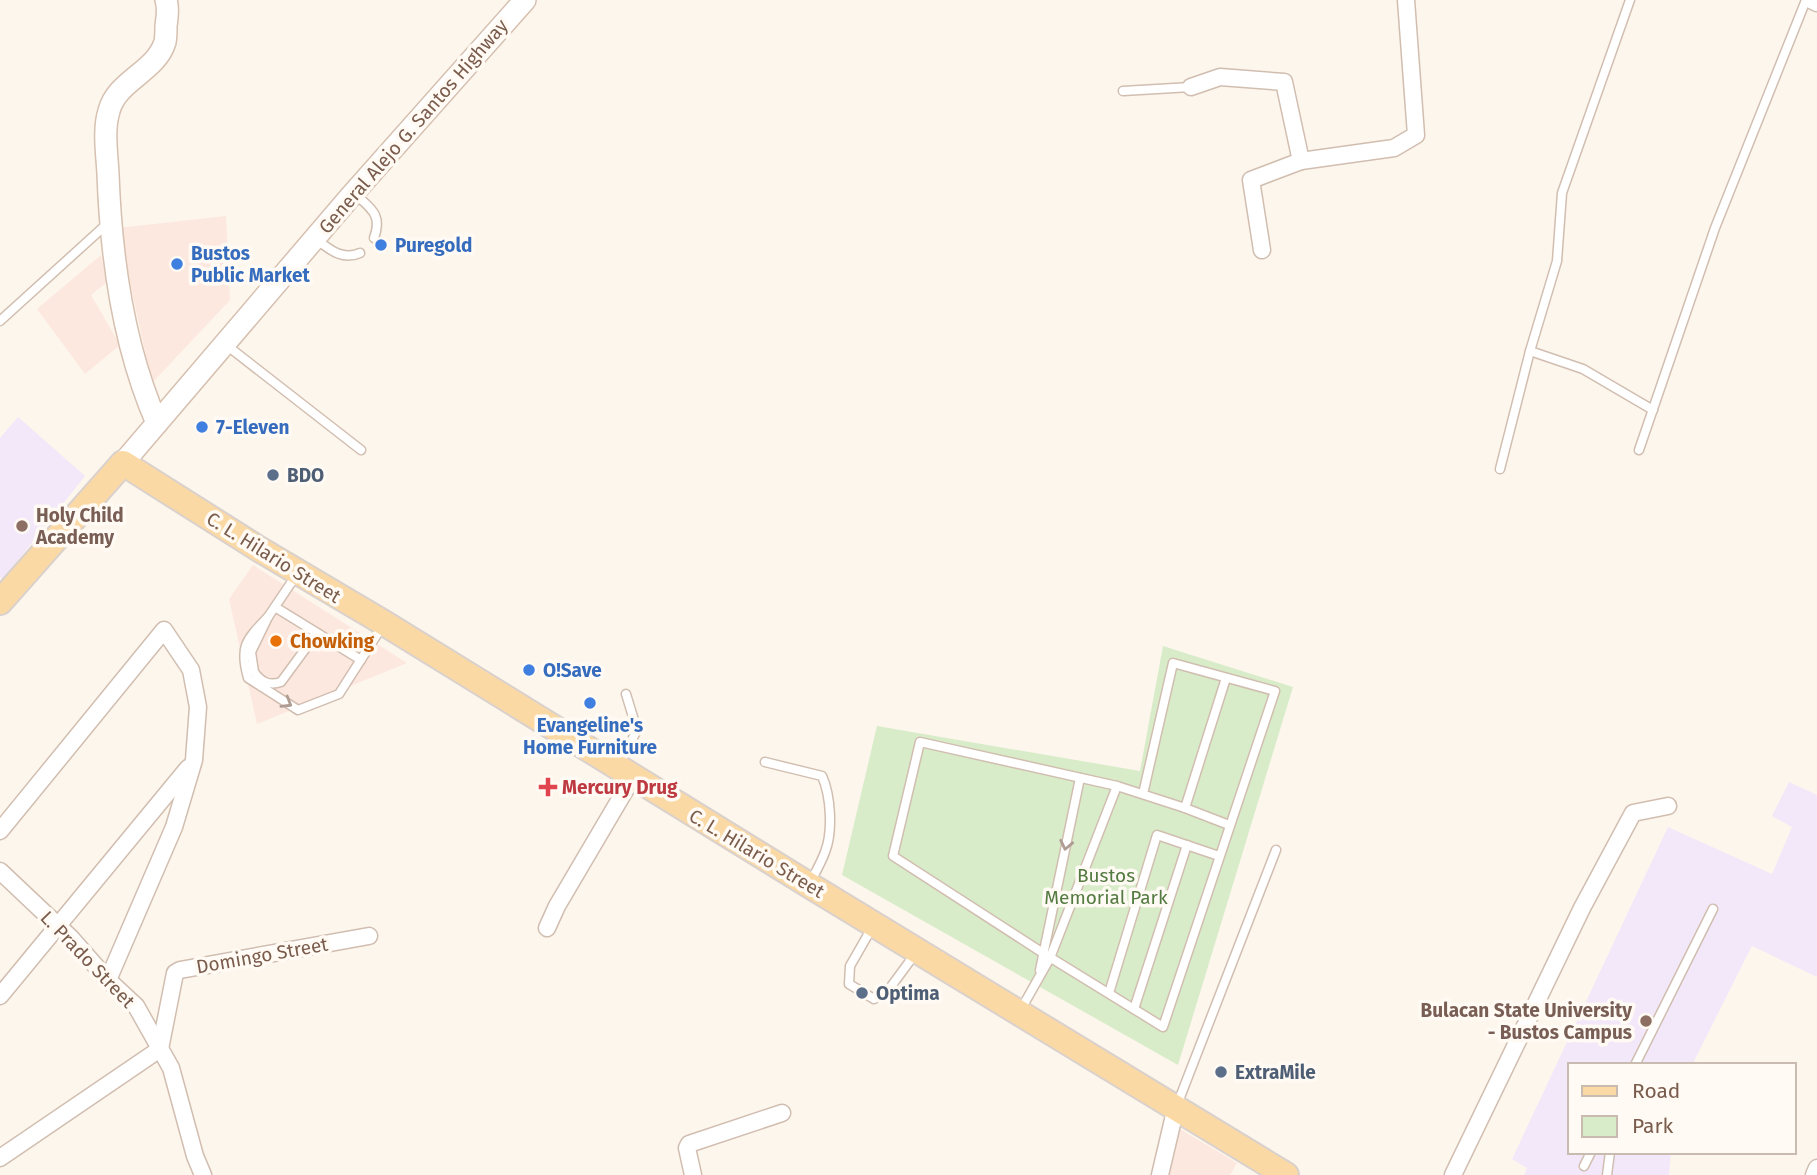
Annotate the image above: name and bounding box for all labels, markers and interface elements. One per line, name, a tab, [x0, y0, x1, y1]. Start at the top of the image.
street label: General Alejo G. Santos Highway	[314, 14, 513, 238]
place label: Puregold	[395, 234, 472, 257]
marker: Puregold	[373, 237, 389, 253]
place label: Bustos Public Market	[191, 242, 310, 287]
marker: Bustos Public Market	[169, 256, 185, 272]
place label: 7-Eleven	[216, 416, 289, 439]
marker: 7-Eleven	[194, 419, 210, 435]
place label: BDO	[287, 464, 324, 487]
marker: BDO	[265, 467, 281, 483]
place label: Holy Child Academy	[35, 504, 124, 549]
street label: C. L. Hilario Street	[202, 507, 345, 608]
marker: Holy Child Academy	[14, 518, 30, 534]
place label: Chowking	[290, 630, 375, 653]
marker: Chowking	[268, 633, 284, 649]
place label: O!Save	[543, 659, 602, 682]
marker: O!Save	[521, 662, 537, 678]
one-way arrow	[280, 695, 293, 708]
marker: Evangeline's Home Furniture	[582, 695, 598, 711]
place label: Evangeline's Home Furniture	[523, 714, 657, 759]
place label: Mercury Drug	[562, 776, 678, 799]
marker: Mercury Drug	[540, 779, 556, 795]
street label: C. L. Hilario Street	[685, 804, 829, 903]
one-way arrow	[1059, 839, 1074, 851]
park label: Bustos Memorial Park	[1044, 864, 1168, 909]
street label: L. Prado Street	[36, 906, 140, 1013]
street label: Domingo Street	[194, 933, 330, 978]
place label: Optima	[876, 982, 940, 1005]
marker: Optima	[854, 985, 870, 1001]
place label: Bulacan State University - Bustos Campus	[1421, 999, 1632, 1044]
marker: Bulacan State University - Bustos Campus	[1638, 1013, 1654, 1029]
place label: ExtraMile	[1235, 1061, 1316, 1084]
legend	[1568, 1063, 1796, 1154]
marker: ExtraMile	[1213, 1064, 1229, 1080]
text: Road	[1632, 1078, 1680, 1104]
text: Park	[1632, 1113, 1674, 1139]

